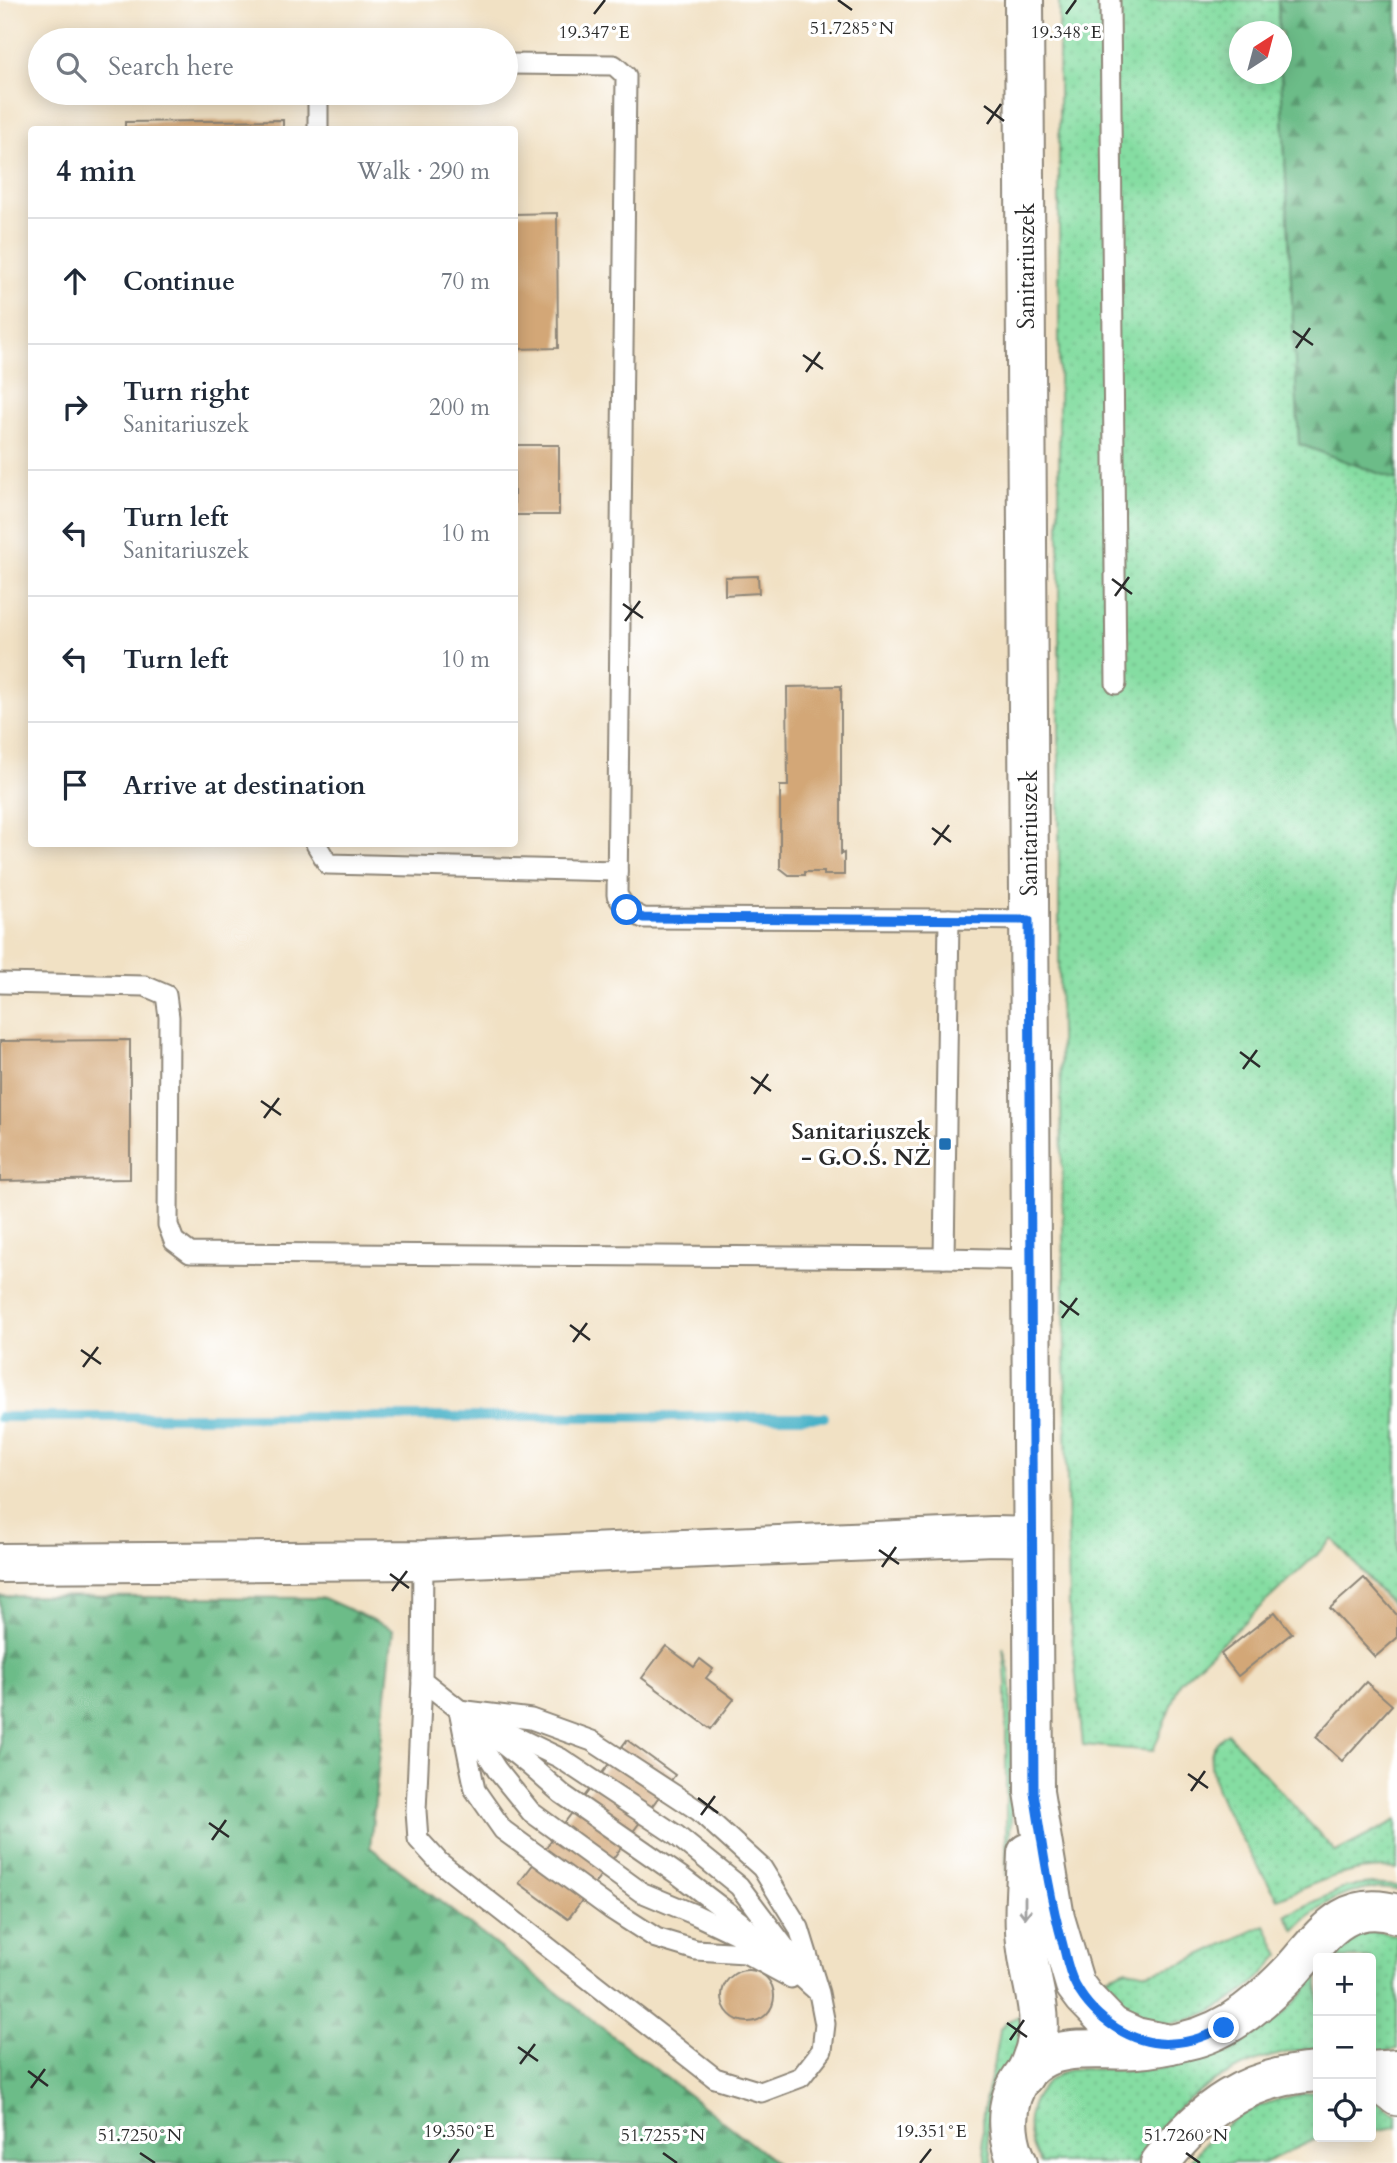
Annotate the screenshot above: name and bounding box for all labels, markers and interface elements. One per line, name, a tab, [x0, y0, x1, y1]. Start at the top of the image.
text: 51.7285°N	[810, 16, 895, 41]
text: 19.347°E	[559, 20, 630, 45]
text: 19.348°E	[1031, 20, 1102, 45]
north arrow	[1229, 21, 1292, 84]
search box	[28, 28, 518, 105]
icon: search	[52, 48, 90, 86]
text: Search here	[108, 49, 234, 84]
text: 4 min	[56, 151, 136, 192]
text: Walk · 290 m	[357, 156, 490, 187]
street label: Sanitariuszek	[1011, 202, 1042, 329]
icon: ahead	[56, 262, 94, 300]
text: Continue	[123, 264, 235, 299]
text: 70 m	[441, 266, 490, 297]
text: Turn right	[123, 374, 250, 409]
icon: right	[56, 388, 94, 426]
text: 200 m	[429, 392, 490, 423]
text: Sanitariuszek	[123, 409, 249, 440]
text: Turn left	[123, 500, 228, 535]
icon: left	[56, 514, 94, 552]
text: 10 m	[441, 518, 490, 549]
text: Sanitariuszek	[123, 535, 249, 566]
icon: left	[56, 640, 94, 678]
text: Turn left	[123, 642, 228, 677]
text: 10 m	[441, 644, 490, 675]
icon: arrive	[56, 766, 94, 804]
text: Arrive at destination	[123, 768, 366, 803]
street label: Sanitariuszek	[1014, 769, 1045, 896]
route start	[611, 894, 642, 925]
place label: Sanitariuszek - G.O.Ś. NŻ	[792, 1116, 932, 1173]
marker: Sanitariuszek - G.O.Ś. NŻ	[937, 1136, 953, 1152]
one-way arrow	[1018, 1897, 1032, 1920]
map controls	[1313, 1953, 1376, 2142]
button: +	[1313, 1953, 1376, 2016]
route end	[1208, 2012, 1239, 2043]
button: −	[1313, 2016, 1376, 2079]
button: locate	[1313, 2079, 1376, 2142]
text: 19.350°E	[424, 2119, 495, 2144]
text: 19.351°E	[896, 2119, 967, 2144]
text: 51.7250°N	[98, 2123, 183, 2148]
text: 51.7255°N	[621, 2123, 706, 2148]
text: 51.7260°N	[1144, 2123, 1229, 2148]

